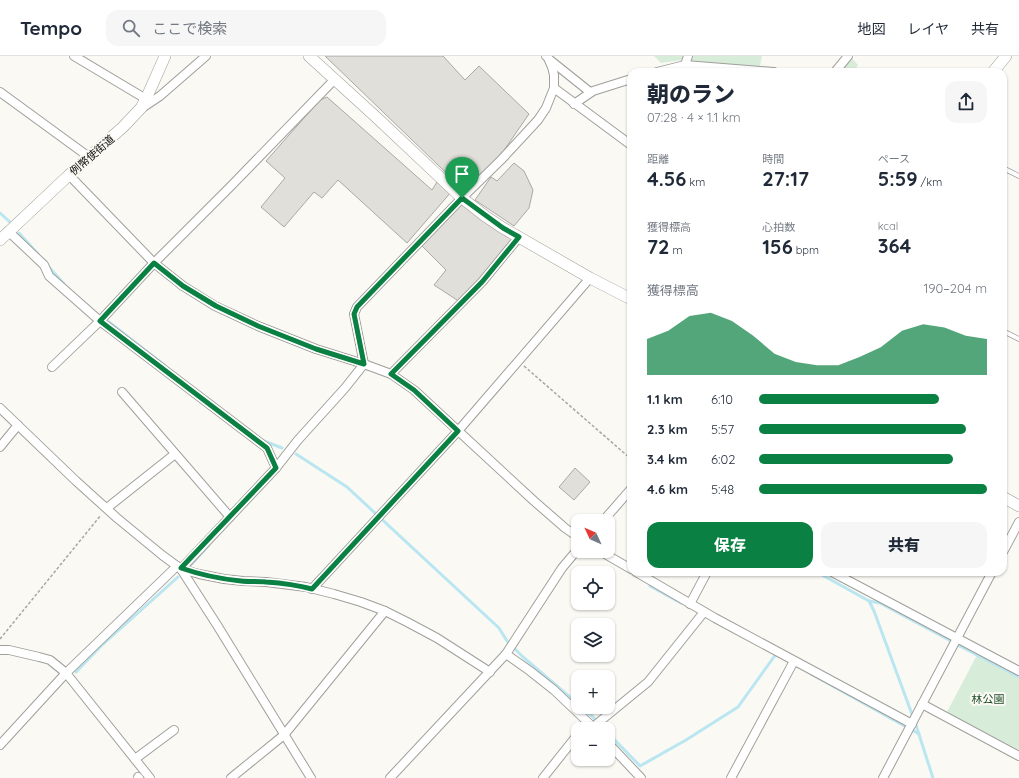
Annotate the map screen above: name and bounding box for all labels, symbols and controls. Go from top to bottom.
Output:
search box [106,10,386,46]
text: Tempo [20,16,82,40]
icon: search [120,17,142,39]
text: ここで検索 [152,19,227,38]
text: 地図 [857,20,885,38]
text: レイヤ [907,20,949,38]
text: 共有 [971,20,999,38]
text: 朝のラン [647,80,735,108]
button: share [945,81,987,123]
text: 07:28 · 4 × 1.1 km [647,109,741,125]
street label: 例幣使街道 [67,132,117,178]
text: 距離 [647,152,669,166]
text: 時間 [762,152,784,166]
text: ペース [878,152,910,166]
pin [445,157,479,198]
icon: arrive [451,163,473,185]
text: 4.56 [647,166,686,191]
text: 27:17 [762,166,809,191]
text: 5:59 [878,166,918,191]
text: km [686,175,705,189]
text: /km [918,175,942,189]
text: kcal [878,219,898,233]
text: 獲得標高 [647,220,691,234]
text: 心拍数 [762,220,795,234]
text: 364 [878,233,911,258]
text: 72 [647,234,669,259]
text: 156 [762,234,793,259]
text: m [669,243,682,257]
text: bpm [793,243,819,257]
text: 190–204 m [923,280,987,296]
text: 獲得標高 [647,282,699,298]
text: 1.1 km [647,391,683,407]
text: 6:10 [711,391,733,407]
text: 2.3 km [647,421,688,437]
text: 5:57 [711,421,734,437]
text: 3.4 km [647,451,688,467]
text: 6:02 [711,451,735,467]
text: 4.6 km [647,481,688,497]
text: 5:48 [711,481,734,497]
north arrow [571,514,615,558]
map controls [571,514,615,766]
button: 保存 [647,522,813,568]
button: 共有 [821,522,987,568]
button: locate [571,566,615,610]
button: layers [571,618,615,662]
button: + [571,670,615,714]
park label: 林公園 [972,692,1005,706]
button: − [571,722,615,766]

